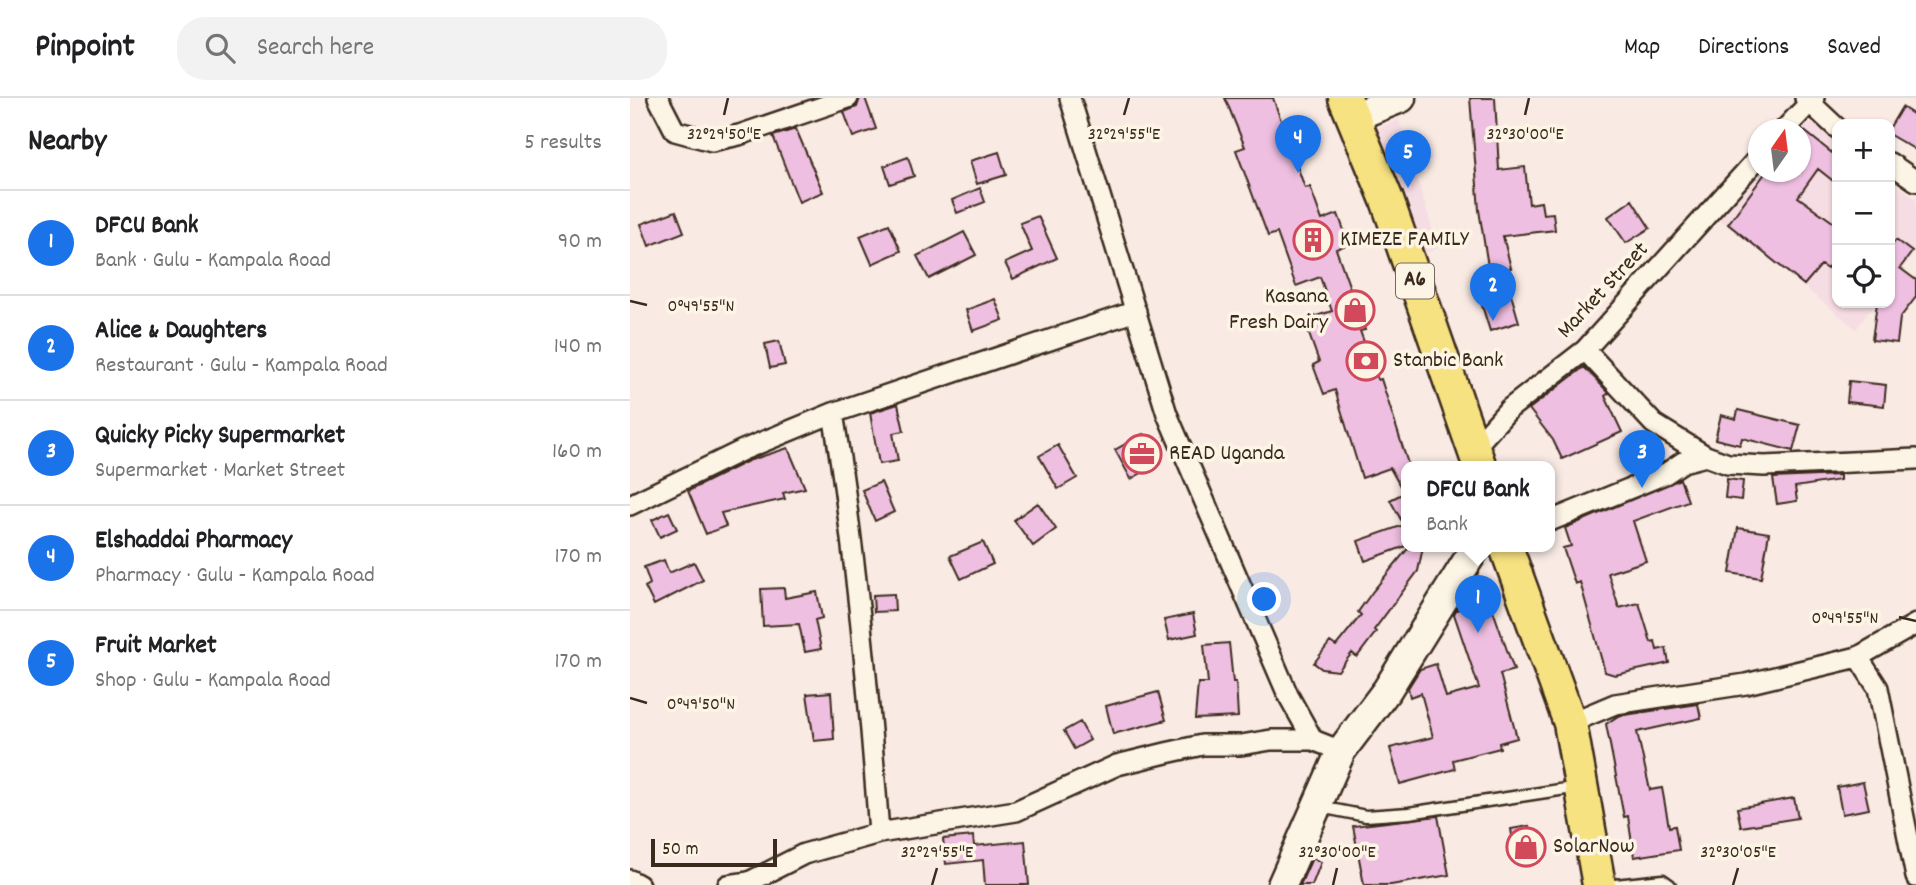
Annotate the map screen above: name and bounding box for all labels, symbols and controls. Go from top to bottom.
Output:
search box [177,17,667,80]
text: Pinpoint [35,25,135,72]
icon: search [201,29,239,67]
text: Search here [257,30,374,67]
text: Map [1624,31,1660,65]
text: Directions [1698,31,1789,65]
text: Saved [1827,31,1881,65]
pin: 4 [1275,115,1321,173]
north arrow [1748,119,1811,182]
map controls [1832,119,1895,308]
button: + [1832,119,1895,182]
text: Nearby [28,122,106,165]
text: 32°29'50"E [687,123,761,148]
text: 32°29'55"E [1088,123,1160,148]
text: 32°30'00"E [1486,123,1564,148]
text: 5 results [524,127,602,160]
pin: 5 [1385,130,1431,188]
button: − [1832,182,1895,245]
text: DFCU Bank [95,208,199,245]
building icon: KIMEZE FAMILY [1292,219,1334,261]
place label: KIMEZE FAMILY [1340,224,1469,257]
text: 1 [48,226,54,259]
text: 90 m [558,226,602,259]
street label: Market Street [1550,235,1658,347]
text: Bank · Gulu - Kampala Road [95,245,331,278]
button: locate [1832,245,1895,308]
pin: 2 [1470,263,1516,321]
road number: A6 [1396,264,1434,298]
place label: Kasana Fresh Dairy [1229,281,1329,340]
shop icon: Kasana Fresh Dairy [1334,289,1376,331]
text: 0°49'55"N [668,295,734,320]
text: Alice & Daughters [95,313,267,350]
text: 2 [46,331,56,364]
text: 140 m [554,331,602,364]
bank icon: Stanbic Bank [1345,340,1387,382]
place label: Stanbic Bank [1393,345,1503,378]
text: Restaurant · Gulu - Kampala Road [95,350,388,383]
text: Quicky Picky Supermarket [95,418,345,455]
pin: 3 [1619,430,1665,488]
office icon: READ Uganda [1121,433,1163,475]
text: 3 [46,436,56,469]
text: 160 m [552,436,602,469]
place label: READ Uganda [1169,438,1286,471]
text: Supermarket · Market Street [95,455,345,488]
popup [1401,461,1555,552]
text: DFCU Bank [1426,472,1530,509]
text: Bank [1426,509,1468,542]
text: Elshaddai Pharmacy [95,523,292,560]
text: 4 [46,541,56,574]
text: 170 m [555,541,602,574]
text: Pharmacy · Gulu - Kampala Road [95,560,375,593]
pin: 1 [1455,575,1501,633]
your location [1247,582,1281,616]
text: 0°49'55"N [1812,607,1878,632]
text: Fruit Market [95,628,217,665]
text: 5 [46,646,56,679]
text: 170 m [555,646,602,679]
text: Shop · Gulu - Kampala Road [95,665,331,698]
text: 0°49'50"N [667,693,735,718]
shop icon: SolarNow [1505,826,1547,868]
place label: SolarNow [1553,831,1635,864]
scale bar [651,836,777,868]
text: 50 m [662,837,699,864]
text: 32°29'55"E [901,841,973,866]
text: 32°30'00"E [1298,841,1376,866]
text: 32°30'05"E [1700,841,1776,866]

